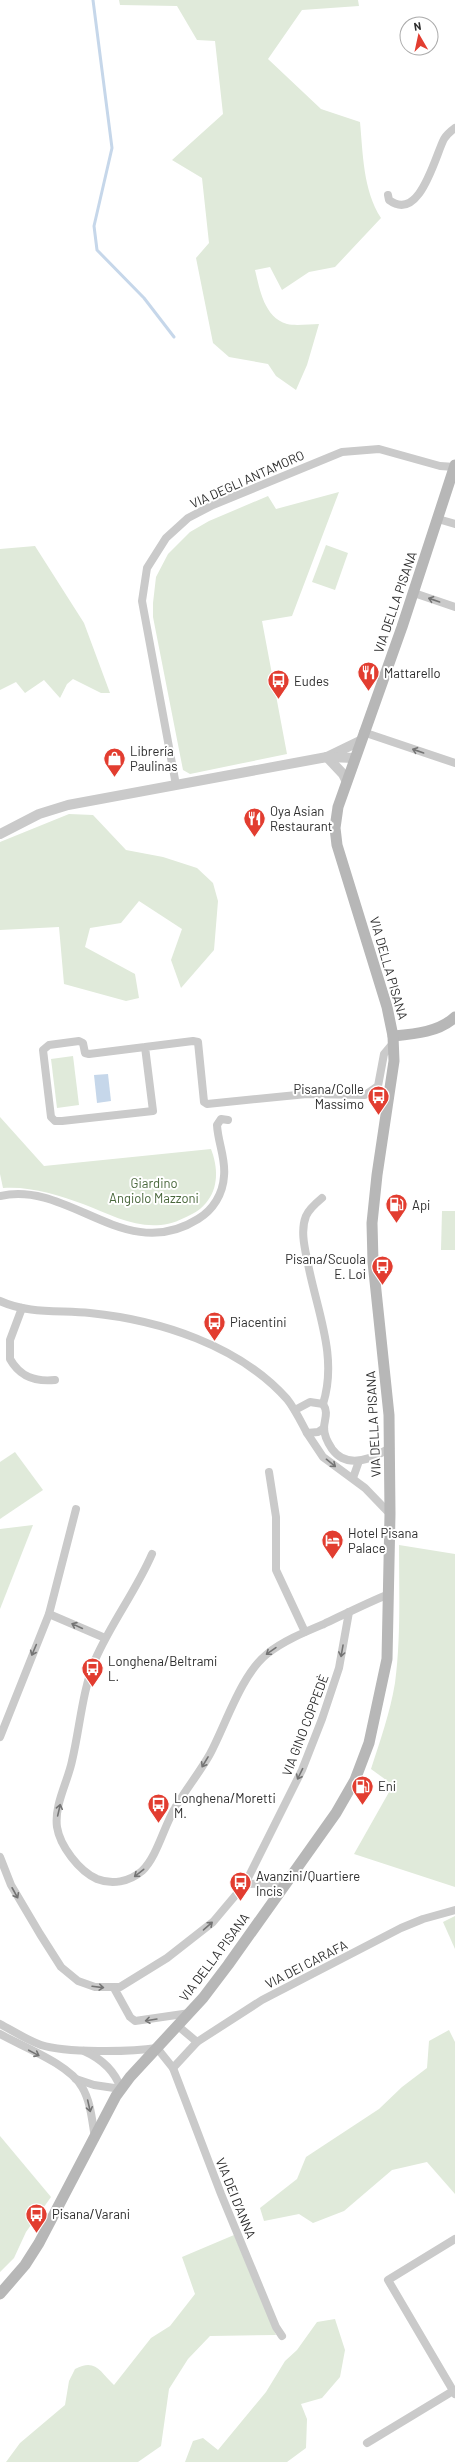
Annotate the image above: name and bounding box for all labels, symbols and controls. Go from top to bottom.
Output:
north arrow [399,16,439,56]
text: N [413,19,422,33]
street label: VIA DEGLI ANTAMORO [187,447,307,511]
street label: VIA DELLA PISANA [370,549,420,655]
one-way arrow [429,595,441,603]
restaurant icon: Mattarello [355,660,381,693]
place label: Mattarello [384,665,441,681]
bus stop icon: Eudes [266,668,292,701]
place label: Eudes [294,673,329,689]
place label: Librería Paulinas [130,743,177,774]
shop icon: Librería Paulinas [102,745,128,778]
one-way arrow [412,747,425,754]
place label: Oya Asian Restaurant [270,803,332,834]
restaurant icon: Oya Asian Restaurant [241,805,267,838]
street label: VIA DELLA PISANA [367,915,411,1021]
place label: Pisana/Colle Massimo [293,1081,364,1112]
bus stop icon: Pisana/Colle Massimo [366,1083,392,1116]
park label: Giardino Angiolo Mazzoni [109,1175,199,1206]
fuel station icon: Api [383,1192,409,1225]
place label: Api [412,1197,430,1213]
place label: Pisana/Scuola E. Loi [285,1251,366,1282]
bus stop icon: Pisana/Scuola E. Loi [369,1253,395,1286]
bus stop icon: Piacentini [201,1309,227,1342]
place label: Piacentini [230,1314,287,1330]
street label: VIA DELLA PISANA [362,1370,384,1478]
one-way arrow [326,1459,337,1468]
place label: Hotel Pisana Palace [348,1525,418,1556]
hotel icon: Hotel Pisana Palace [319,1527,345,1560]
one-way arrow [72,1622,84,1629]
one-way arrow [30,1644,37,1656]
one-way arrow [338,1644,346,1657]
one-way arrow [266,1647,277,1655]
place label: Longhena/Beltrami L. [108,1653,217,1684]
bus stop icon: Longhena/Beltrami L. [80,1655,106,1688]
street label: VIA GINO COPPEDÈ [278,1672,332,1778]
one-way arrow [201,1756,209,1767]
one-way arrow [296,1767,303,1779]
fuel station icon: Eni [350,1773,376,1806]
place label: Eni [378,1778,396,1794]
place label: Longhena/Moretti M. [174,1790,276,1821]
bus stop icon: Longhena/Moretti M. [146,1792,172,1825]
one-way arrow [55,1803,63,1816]
one-way arrow [134,1868,144,1877]
place label: Avanzini/Quartiere Incis [256,1868,360,1899]
bus stop icon: Avanzini/Quartiere Incis [227,1870,253,1903]
one-way arrow [12,1887,20,1899]
street label: VIA DELLA PISANA [176,1910,252,2004]
one-way arrow [203,1922,213,1931]
street label: VIA DEI CARAFA [262,1936,350,1992]
one-way arrow [91,1983,104,1991]
one-way arrow [145,2016,158,2024]
one-way arrow [28,2050,40,2057]
one-way arrow [86,2100,94,2113]
street label: VIA DEI D’ANNA [213,2155,260,2241]
bus stop icon: Pisana/Varani [24,2201,50,2234]
place label: Pisana/Varani [52,2206,130,2222]

